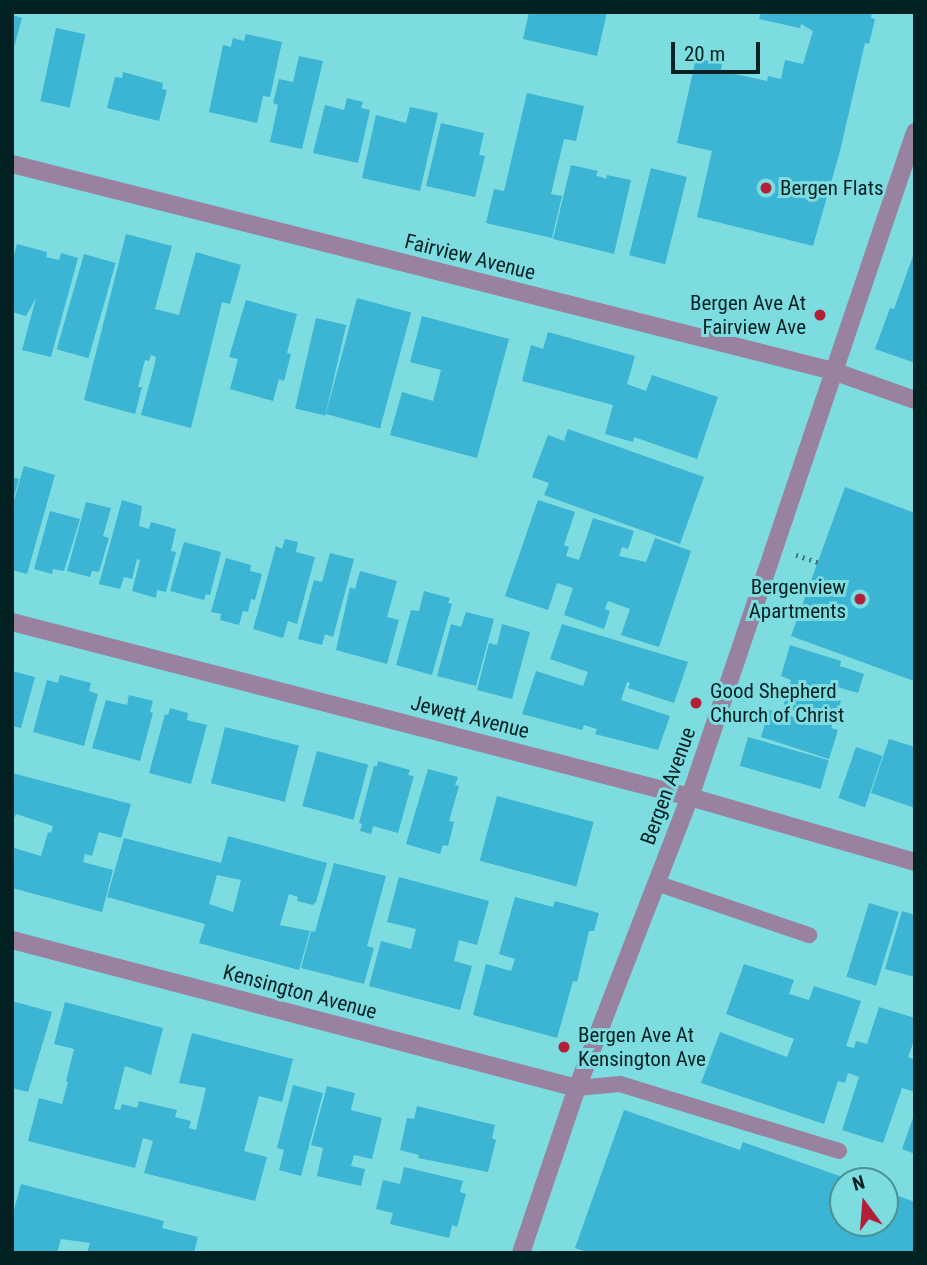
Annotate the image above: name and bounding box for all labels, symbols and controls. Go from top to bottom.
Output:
scale bar [675,28,764,72]
text: 20 m [684,42,725,66]
place label: Bergen Flats [780,175,883,201]
marker: Bergen Flats [758,180,774,196]
street label: Fairview Avenue [402,229,538,285]
place label: Bergen Ave At Fairview Ave [690,290,806,340]
marker: Bergen Ave At Fairview Ave [812,307,828,323]
place label: Bergenview Apartments [749,574,846,624]
marker: Bergenview Apartments [852,591,868,607]
place label: Good Shepherd Church of Christ [710,678,844,728]
street label: Jewett Avenue [408,690,532,744]
marker: Good Shepherd Church of Christ [688,695,704,711]
street label: Bergen Avenue [635,724,701,848]
street label: Kensington Avenue [220,959,380,1025]
place label: Bergen Ave At Kensington Ave [578,1022,706,1072]
marker: Bergen Ave At Kensington Ave [556,1039,572,1055]
north arrow [829,1167,899,1237]
text: N [850,1171,867,1196]

